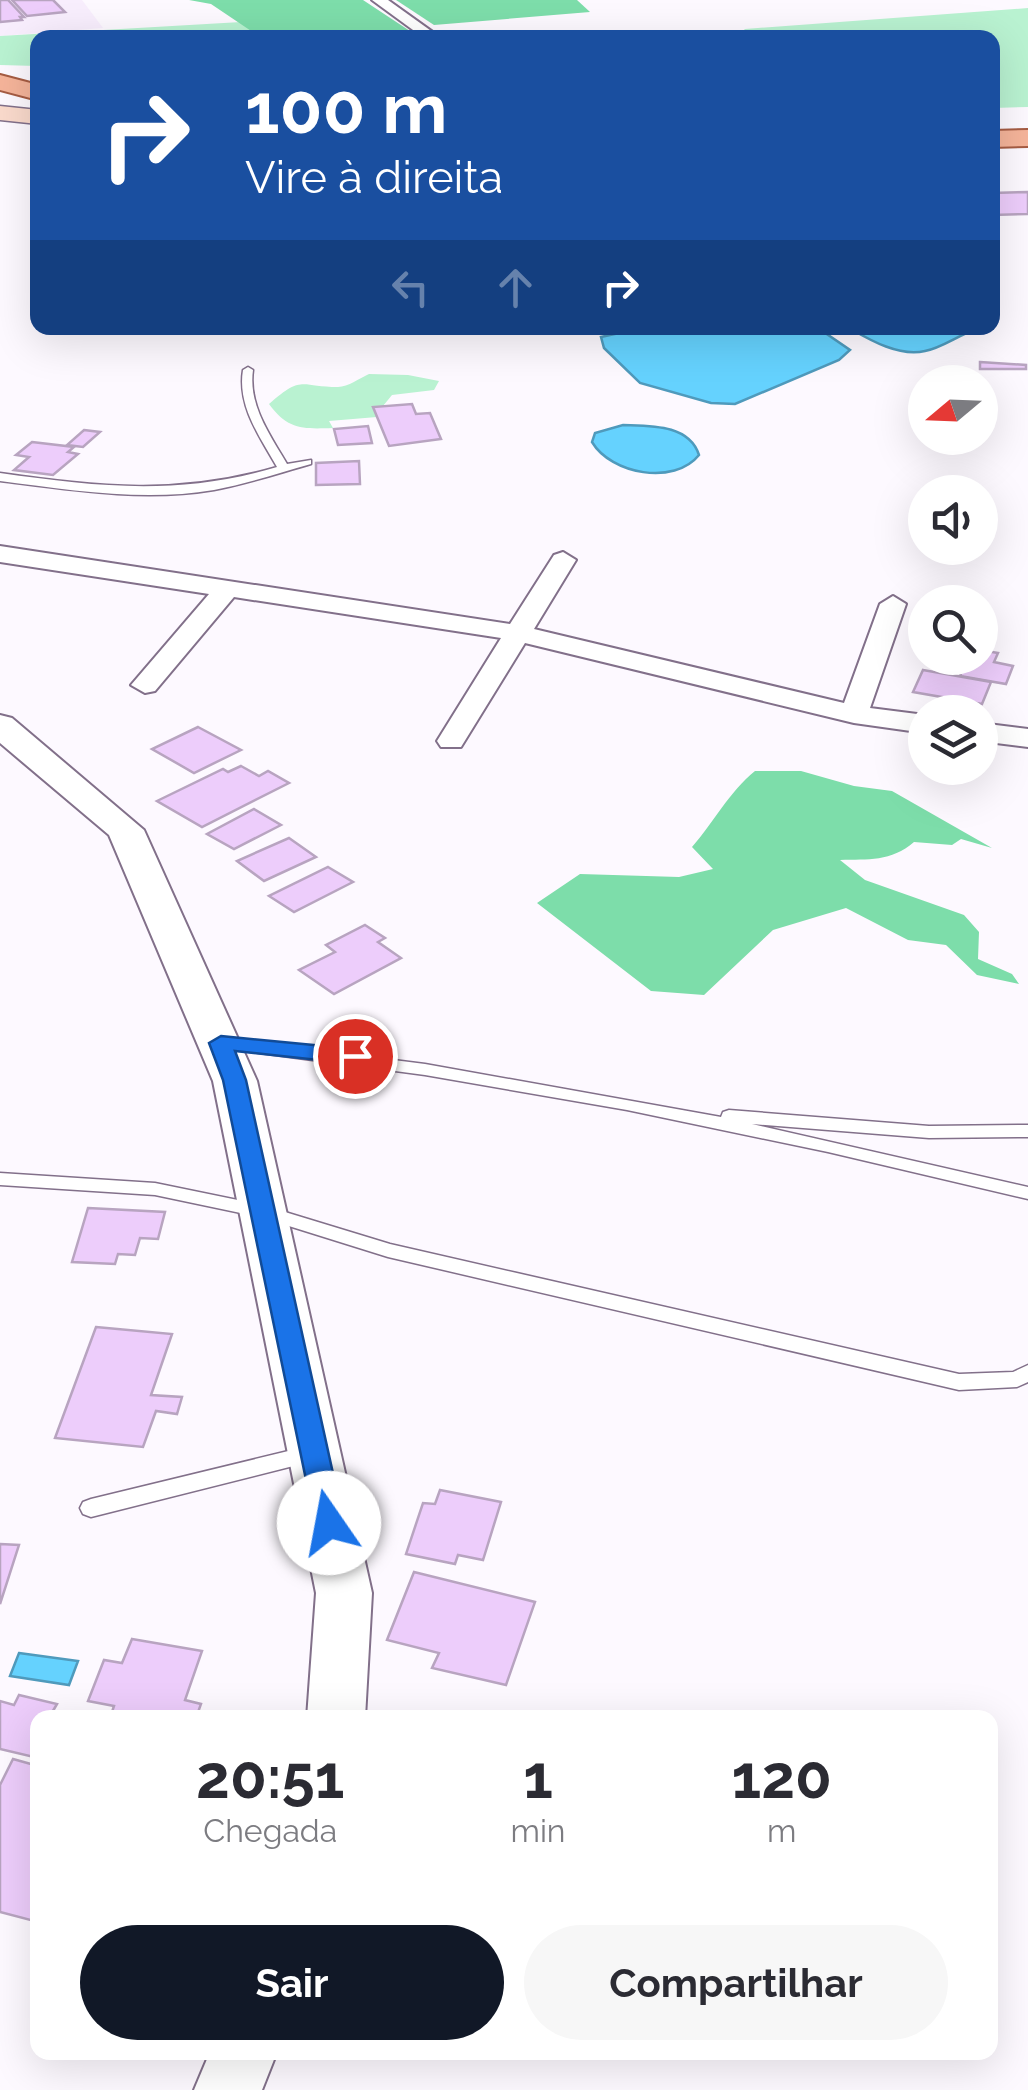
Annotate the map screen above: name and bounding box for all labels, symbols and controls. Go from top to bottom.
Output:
text: 100 m [245,67,448,149]
icon: right [80,70,210,200]
text: Vire à direita [245,151,503,204]
icon: left [383,260,438,315]
icon: ahead [488,260,543,315]
icon: right [593,260,648,315]
north arrow [908,365,998,455]
map controls [908,365,998,785]
button: sound [908,475,998,565]
button: search [908,585,998,675]
button: layers [908,695,998,785]
pin [313,1014,398,1099]
icon: arrive [328,1029,383,1084]
position arrow [277,1471,381,1575]
text: 20:51 [196,1742,344,1812]
text: 1 [523,1742,553,1812]
text: 120 [732,1742,832,1812]
text: Chegada [203,1812,337,1849]
text: min [510,1812,566,1849]
text: m [767,1812,796,1849]
button: Sair [80,1925,504,2040]
button: Compartilhar [524,1925,948,2040]

